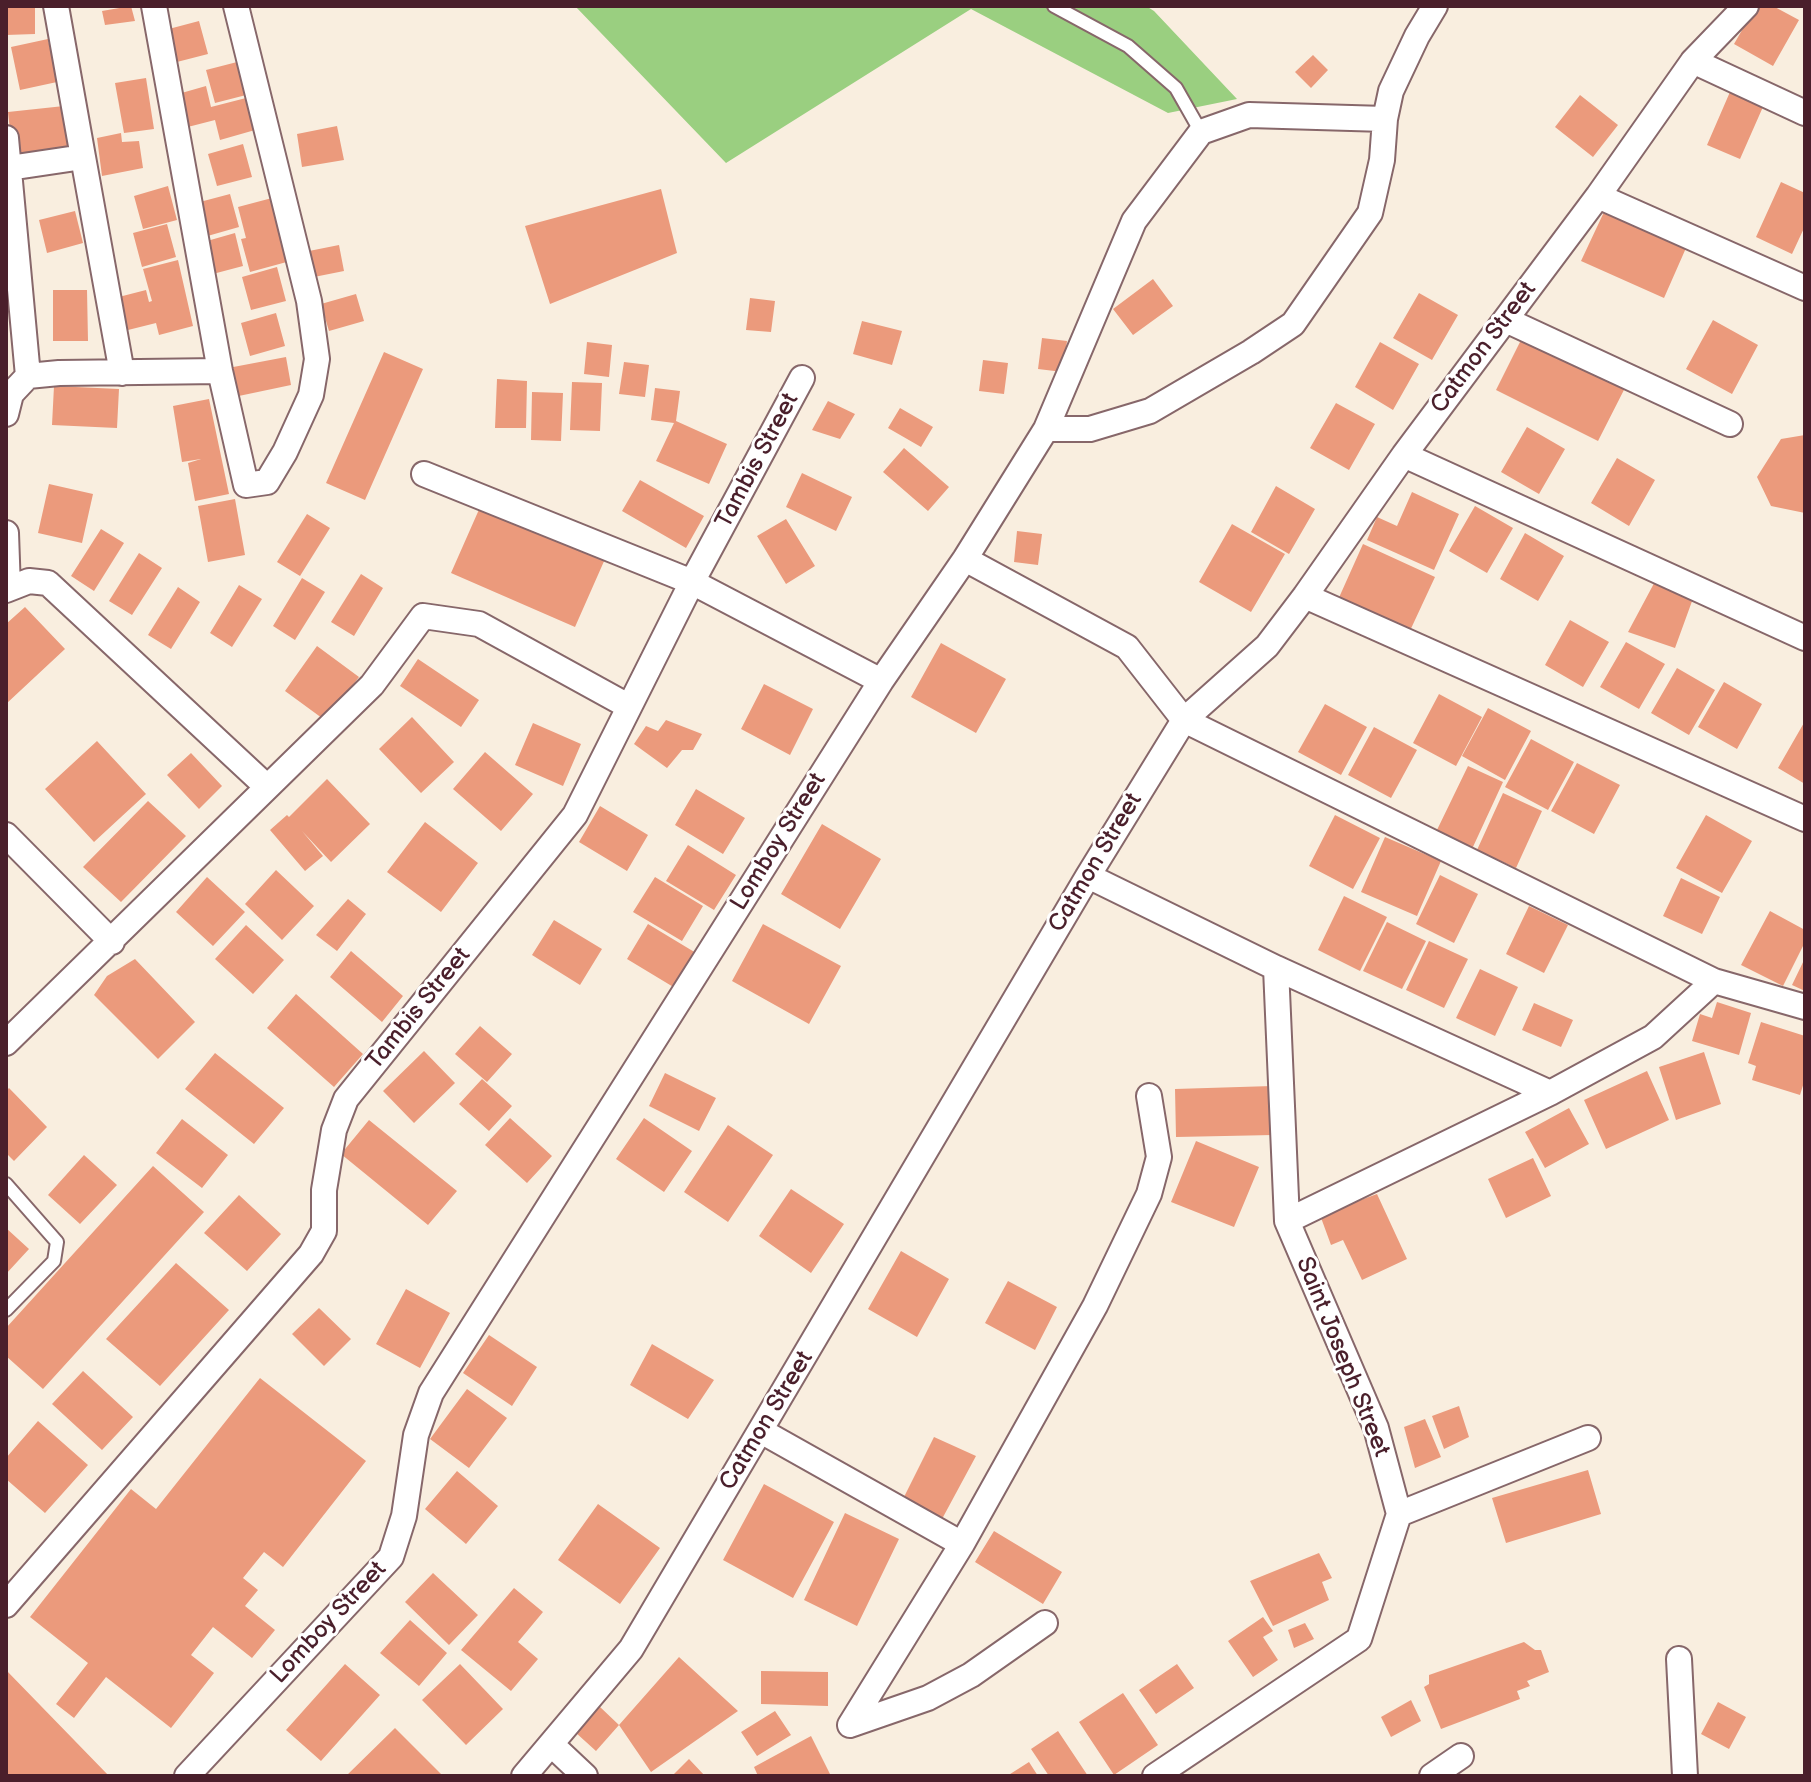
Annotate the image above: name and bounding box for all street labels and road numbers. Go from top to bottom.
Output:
street label: Catmon Street [1425,276,1543,420]
street label: Tambis Street [710,388,806,534]
street label: Lomboy Street [725,768,833,916]
street label: Catmon Street [1043,788,1149,938]
street label: Tambis Street [361,942,477,1076]
street label: Saint Joseph Street [1289,1253,1395,1461]
street label: Catmon Street [714,1346,820,1496]
street label: Lomboy Street [265,1556,393,1690]

